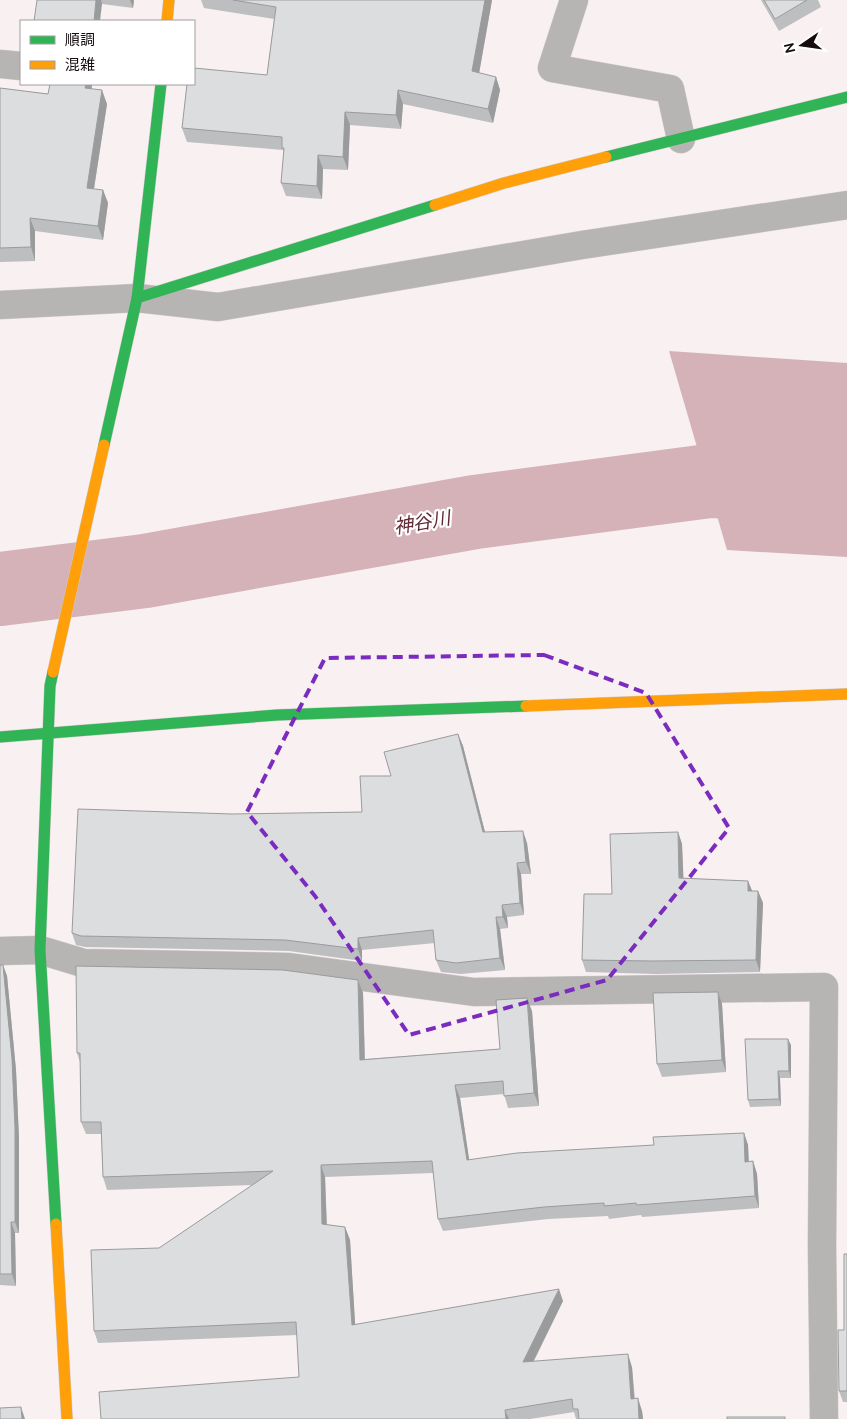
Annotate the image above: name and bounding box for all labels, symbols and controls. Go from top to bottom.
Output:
legend [20,20,195,85]
north arrow [777,20,827,70]
text: 順調 [65,31,95,48]
text: N [780,41,798,55]
text: 混雑 [65,56,95,73]
water label: 神谷川 [392,506,454,538]

